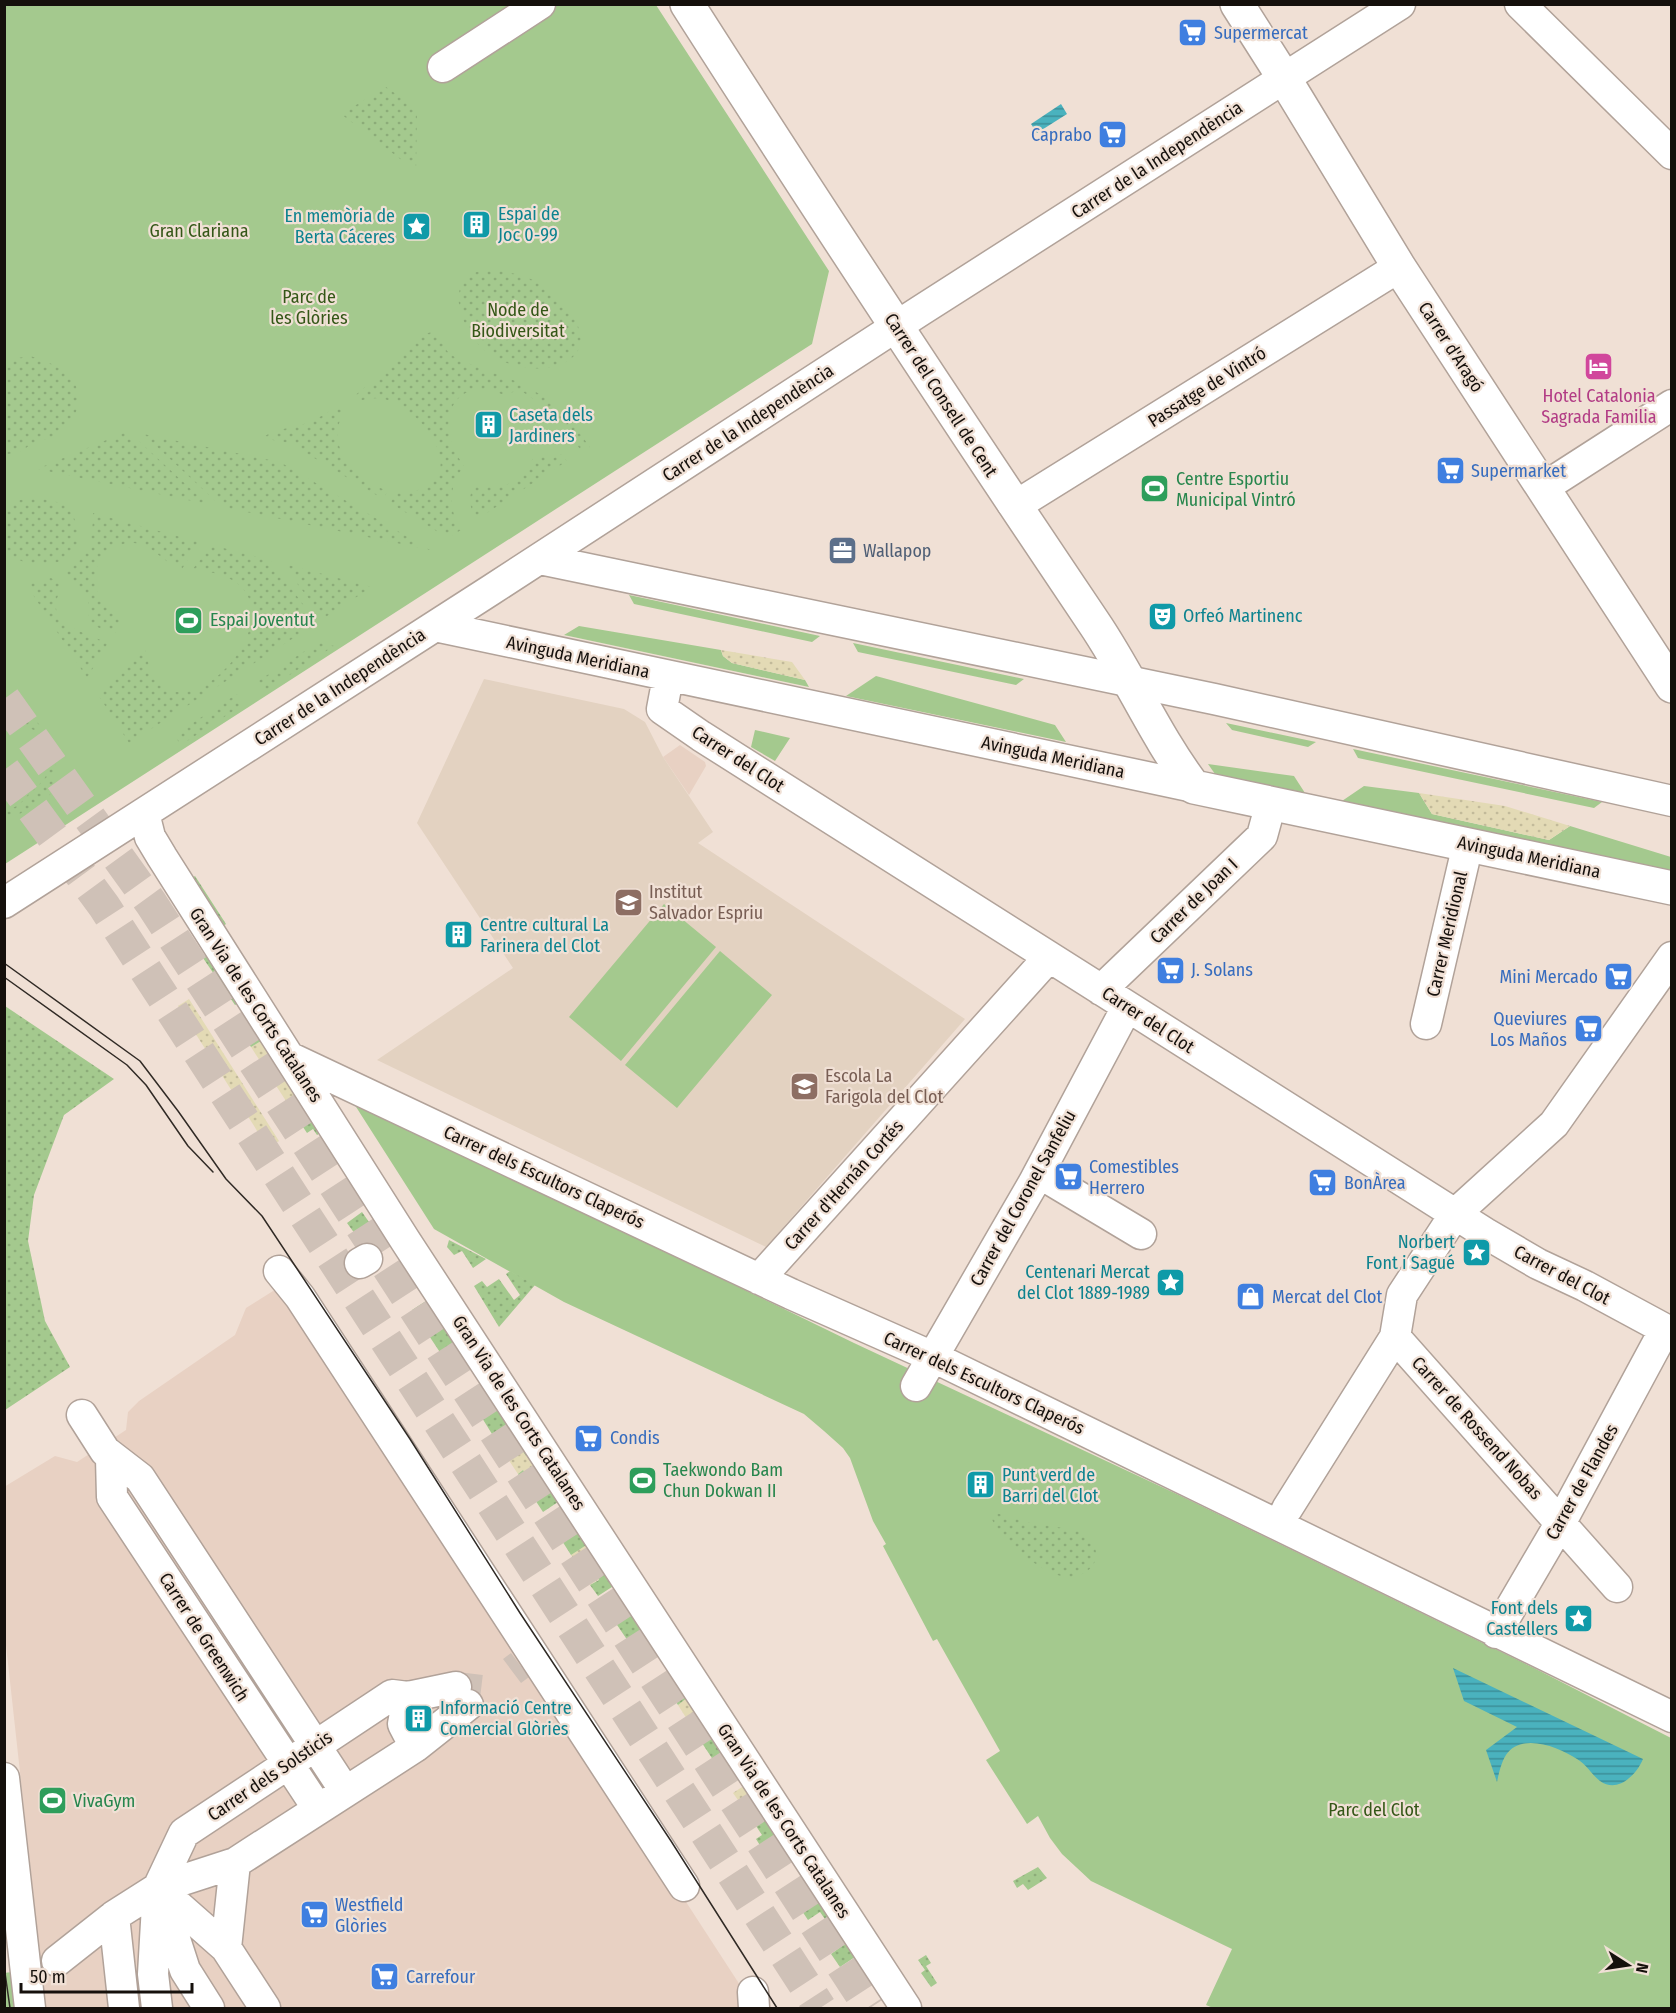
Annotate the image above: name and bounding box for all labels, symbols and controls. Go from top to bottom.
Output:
supermarket icon: Supermercat [1177,17,1209,49]
place label: Supermercat [1214,22,1308,44]
street label: Carrer de la Independència [1067,96,1247,224]
supermarket icon: Caprabo [1097,119,1129,151]
place label: Caprabo [1031,124,1092,146]
place label: Espai de Joc 0-99 [498,203,560,246]
place label: En memòria de Berta Cáceres [285,205,395,248]
building icon: Espai de Joc 0-99 [461,208,493,240]
place icon: En memòria de Berta Cáceres [400,210,432,242]
park label: Gran Clariana [150,220,249,242]
park label: Parc de les Glòries [270,286,348,329]
street label: Carrer d'Aragó [1414,298,1488,396]
park label: Node de Biodiversitat [471,299,565,342]
street label: Carrer del Consell de Cent [880,309,1002,481]
street label: Passatge de Vintró [1144,342,1270,432]
hotel icon: Hotel Catalonia Sagrada Familia [1583,351,1615,383]
street label: Carrer de la Independència [658,359,838,487]
place label: Hotel Catalonia Sagrada Familia [1541,385,1657,428]
place label: Caseta dels Jardiners [509,404,593,447]
building icon: Caseta dels Jardiners [472,409,504,441]
supermarket icon: Supermarket [1434,455,1466,487]
place label: Supermarket [1471,460,1566,482]
place label: Centre Esportiu Municipal Vintró [1176,468,1296,511]
sports icon: Centre Esportiu Municipal Vintró [1139,473,1171,505]
office icon: Wallapop [826,535,858,567]
place label: Wallapop [863,540,931,562]
theatre icon: Orfeó Martinenc [1146,600,1178,632]
sports icon: Espai Joventut [173,604,205,636]
place label: Orfeó Martinenc [1183,605,1303,627]
place label: Espai Joventut [210,609,315,631]
street label: Carrer de la Independència [250,623,430,751]
street label: Avinguda Meridiana [504,631,652,683]
street label: Carrer del Clot [688,721,788,797]
street label: Avinguda Meridiana [979,731,1127,783]
street label: Avinguda Meridiana [1455,831,1603,883]
street label: Carrer de Joan I [1146,854,1242,948]
street label: Carrer Meridional [1422,869,1472,999]
place label: Institut Salvador Espriu [649,881,763,924]
school or university icon: Institut Salvador Espriu [612,886,644,918]
street label: Gran Via de les Corts Catalanes [185,904,327,1107]
place label: Centre cultural La Farinera del Clot [480,914,609,957]
building icon: Centre cultural La Farinera del Clot [443,919,475,951]
supermarket icon: J. Solans [1154,954,1186,986]
place label: J. Solans [1191,959,1253,981]
supermarket icon: Mini Mercado [1603,961,1635,993]
place label: Mini Mercado [1499,966,1598,988]
street label: Carrer del Clot [1098,982,1198,1058]
place label: Queviures Los Maños [1490,1008,1567,1051]
supermarket icon: Queviures Los Maños [1572,1013,1604,1045]
place label: Escola La Farigola del Clot [825,1065,943,1108]
school or university icon: Escola La Farigola del Clot [788,1070,820,1102]
street label: Carrer del Coronel Sanfeliu [965,1106,1081,1290]
street label: Carrer d'Hernán Cortés [780,1115,908,1255]
street label: Carrer dels Escultors Claperós [440,1121,648,1233]
place label: Comestibles Herrero [1089,1156,1179,1199]
supermarket icon: Comestibles Herrero [1052,1161,1084,1193]
supermarket icon: BonÀrea [1307,1167,1339,1199]
place label: BonÀrea [1344,1171,1406,1194]
place label: Norbert Font i Sagué [1366,1231,1455,1274]
place icon: Norbert Font i Sagué [1460,1236,1492,1268]
street label: Carrer del Clot [1510,1240,1614,1310]
place label: Centenari Mercat del Clot 1889-1989 [1017,1261,1150,1304]
place icon: Centenari Mercat del Clot 1889-1989 [1155,1266,1187,1298]
shop icon: Mercat del Clot [1235,1281,1267,1313]
place label: Mercat del Clot [1272,1286,1383,1308]
street label: Gran Via de les Corts Catalanes [448,1312,590,1515]
street label: Carrer dels Escultors Claperós [880,1327,1088,1439]
street label: Carrer de Rossend Nobas [1407,1352,1547,1504]
street label: Carrer de Flandes [1541,1420,1623,1544]
supermarket icon: Condis [573,1422,605,1454]
place label: Condis [610,1427,660,1449]
place label: Taekwondo Bam Chun Dokwan II [663,1459,783,1502]
sports icon: Taekwondo Bam Chun Dokwan II [626,1464,658,1496]
place label: Punt verd de Barri del Clot [1002,1464,1099,1507]
building icon: Punt verd de Barri del Clot [965,1469,997,1501]
street label: Carrer de Greenwich [154,1569,254,1705]
place label: Font dels Castellers [1486,1597,1558,1640]
place icon: Font dels Castellers [1563,1602,1595,1634]
place label: Informació Centre Comercial Glòries [440,1697,572,1740]
building icon: Informació Centre Comercial Glòries [403,1702,435,1734]
street label: Gran Via de les Corts Catalanes [713,1720,855,1923]
street label: Carrer dels Solsticis [203,1726,337,1826]
sports icon: VivaGym [36,1785,68,1817]
place label: VivaGym [73,1790,135,1812]
park label: Parc del Clot [1328,1799,1420,1821]
place label: Westfield Glòries [335,1894,403,1937]
supermarket icon: Westfield Glòries [298,1899,330,1931]
north arrow [1598,1935,1658,1995]
scale bar [21,1956,192,1994]
supermarket icon: Carrefour [369,1961,401,1993]
text: N [1632,1961,1652,1975]
text: 50 m [30,1966,66,1988]
place label: Carrefour [406,1966,476,1988]

